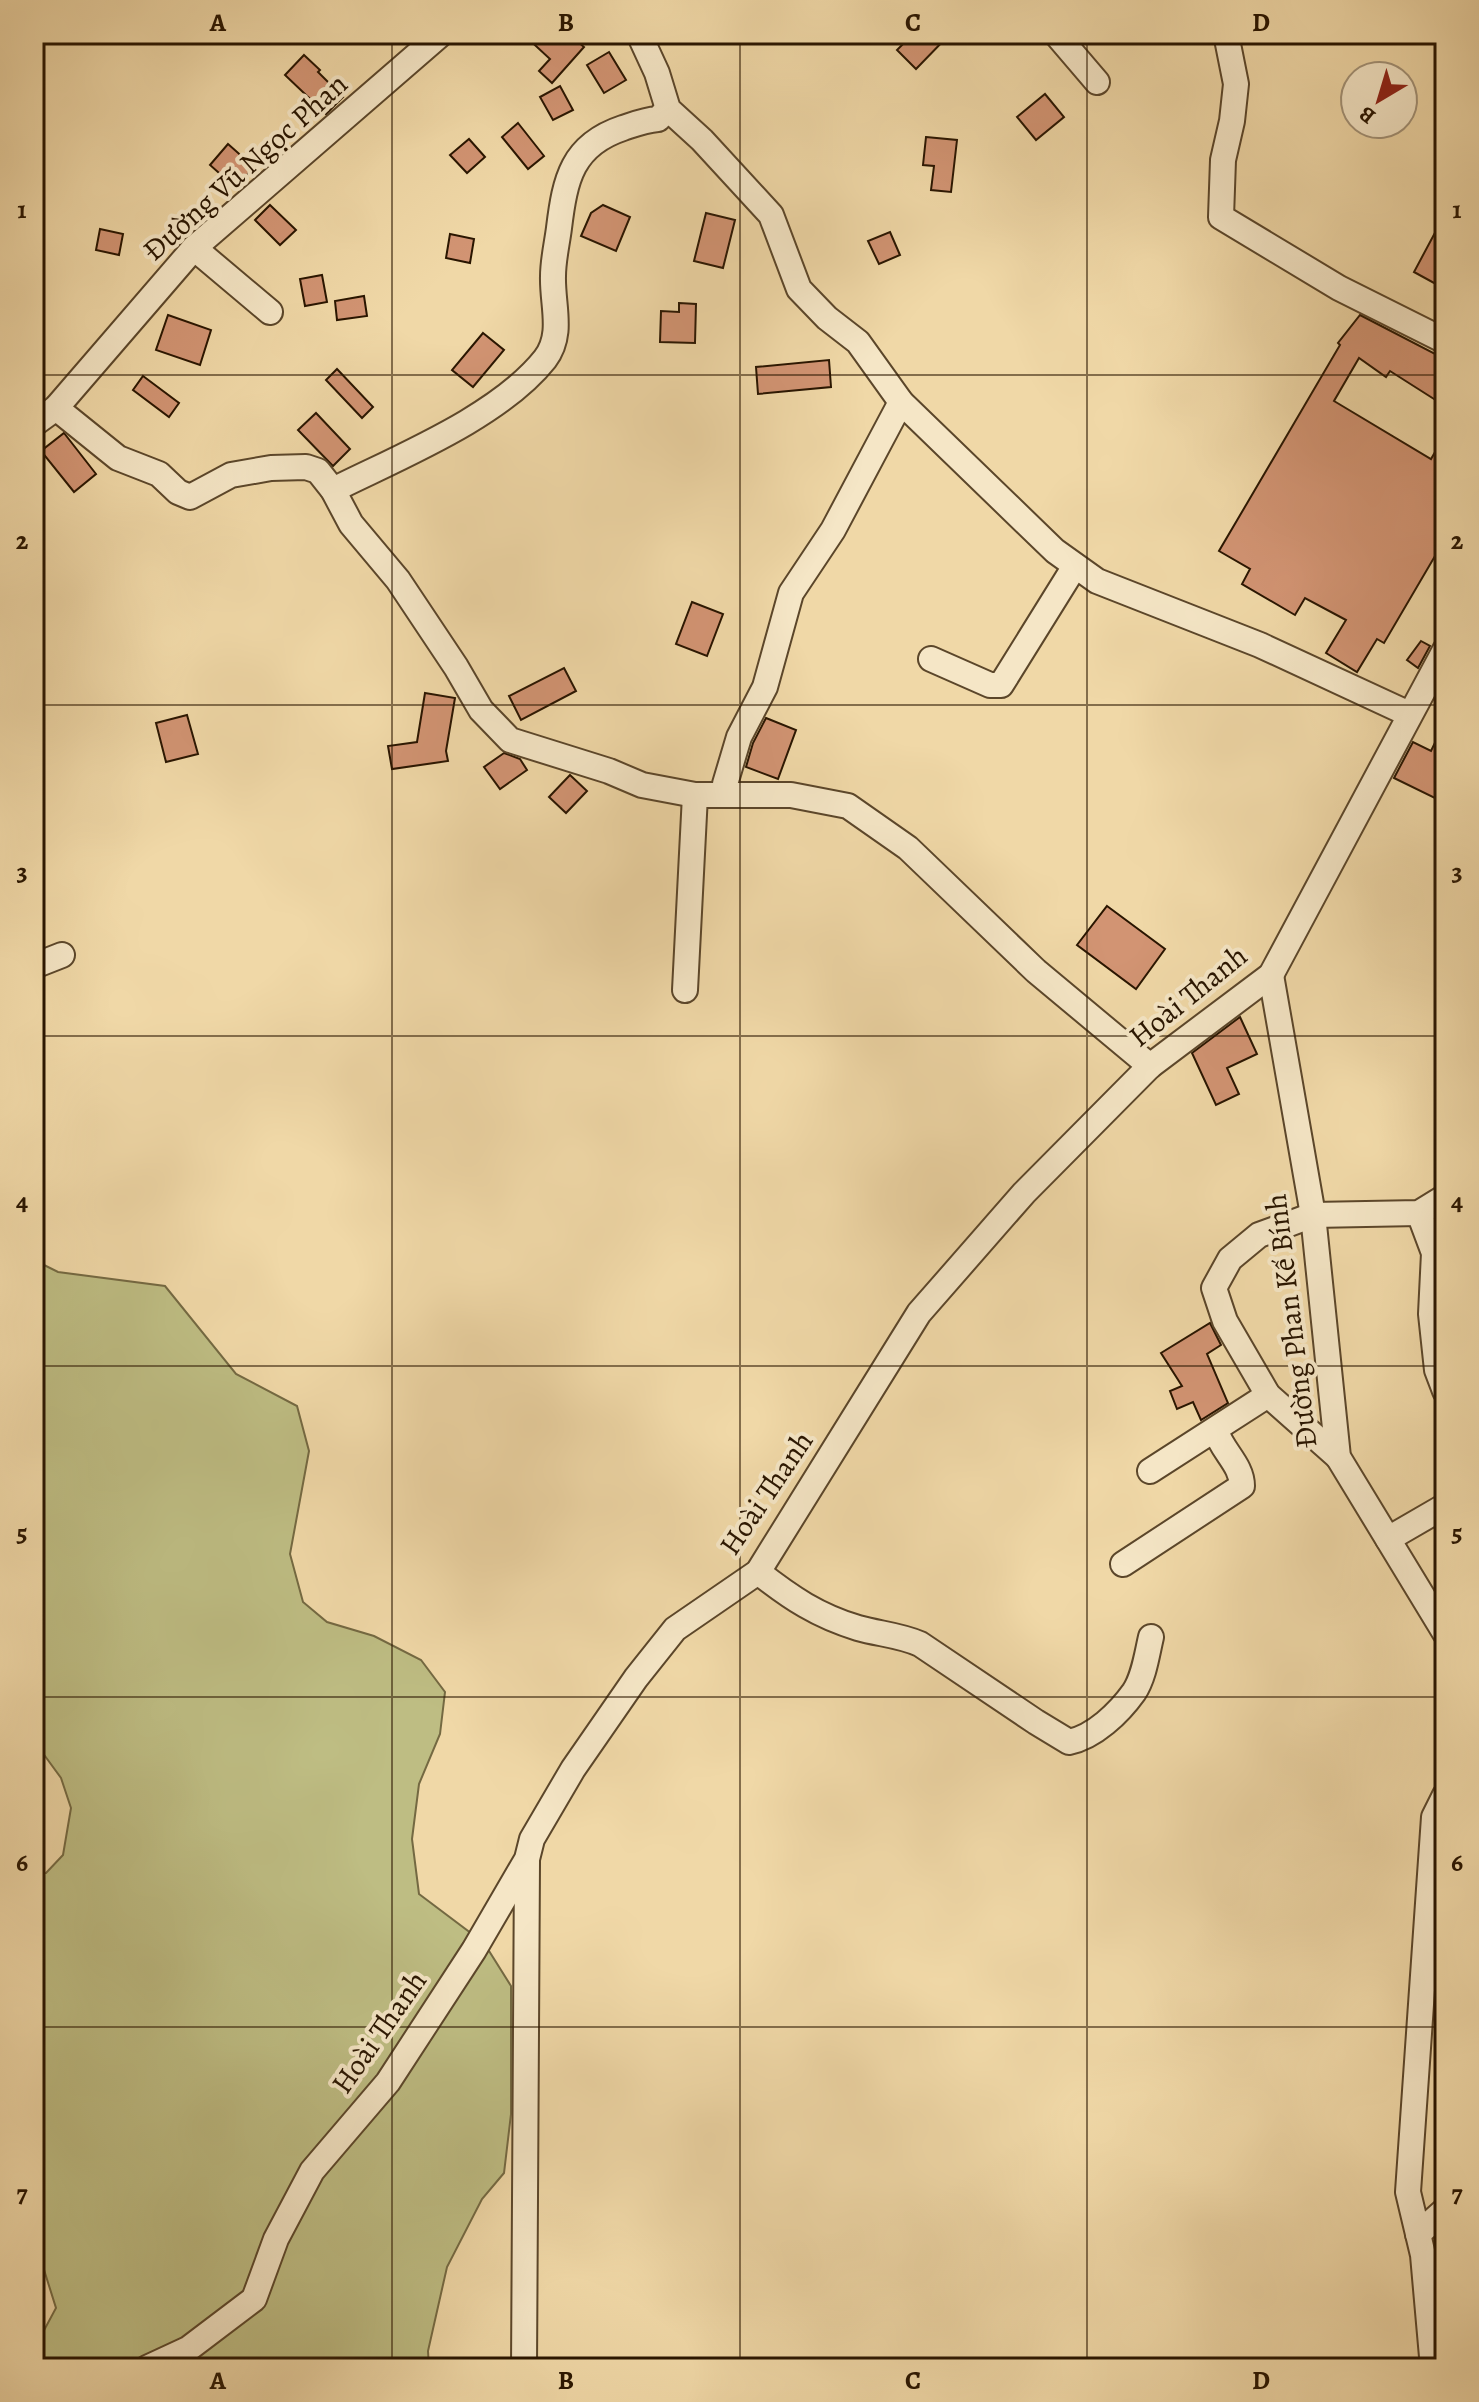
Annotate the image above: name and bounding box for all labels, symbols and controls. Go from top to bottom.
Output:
text: A [209,5,227,40]
text: B [558,5,574,40]
text: C [905,5,921,40]
text: D [1252,5,1270,40]
north arrow [1339,60,1419,140]
street label: Đường Vũ Ngọc Phan [134,64,356,270]
text: B [1353,99,1382,131]
text: 1 [17,192,27,227]
text: 1 [1452,192,1462,227]
text: 2 [16,523,29,558]
text: 2 [1451,523,1464,558]
text: 3 [16,854,28,889]
text: 3 [1451,854,1463,889]
street label: Hoài Thanh [1120,936,1256,1056]
text: 4 [16,1184,28,1219]
text: 4 [1451,1184,1463,1219]
street label: Đường Phan Kế Bính [1256,1192,1326,1450]
street label: Hoài Thanh [710,1423,822,1563]
text: 5 [16,1515,28,1550]
text: 5 [1451,1515,1463,1550]
text: 6 [16,1845,28,1880]
text: 6 [1451,1845,1463,1880]
street label: Hoài Thanh [322,1963,436,2101]
text: 7 [16,2176,28,2211]
text: 7 [1451,2176,1463,2211]
text: A [209,2363,227,2398]
text: B [558,2363,574,2398]
text: C [905,2363,921,2398]
text: D [1252,2363,1270,2398]

